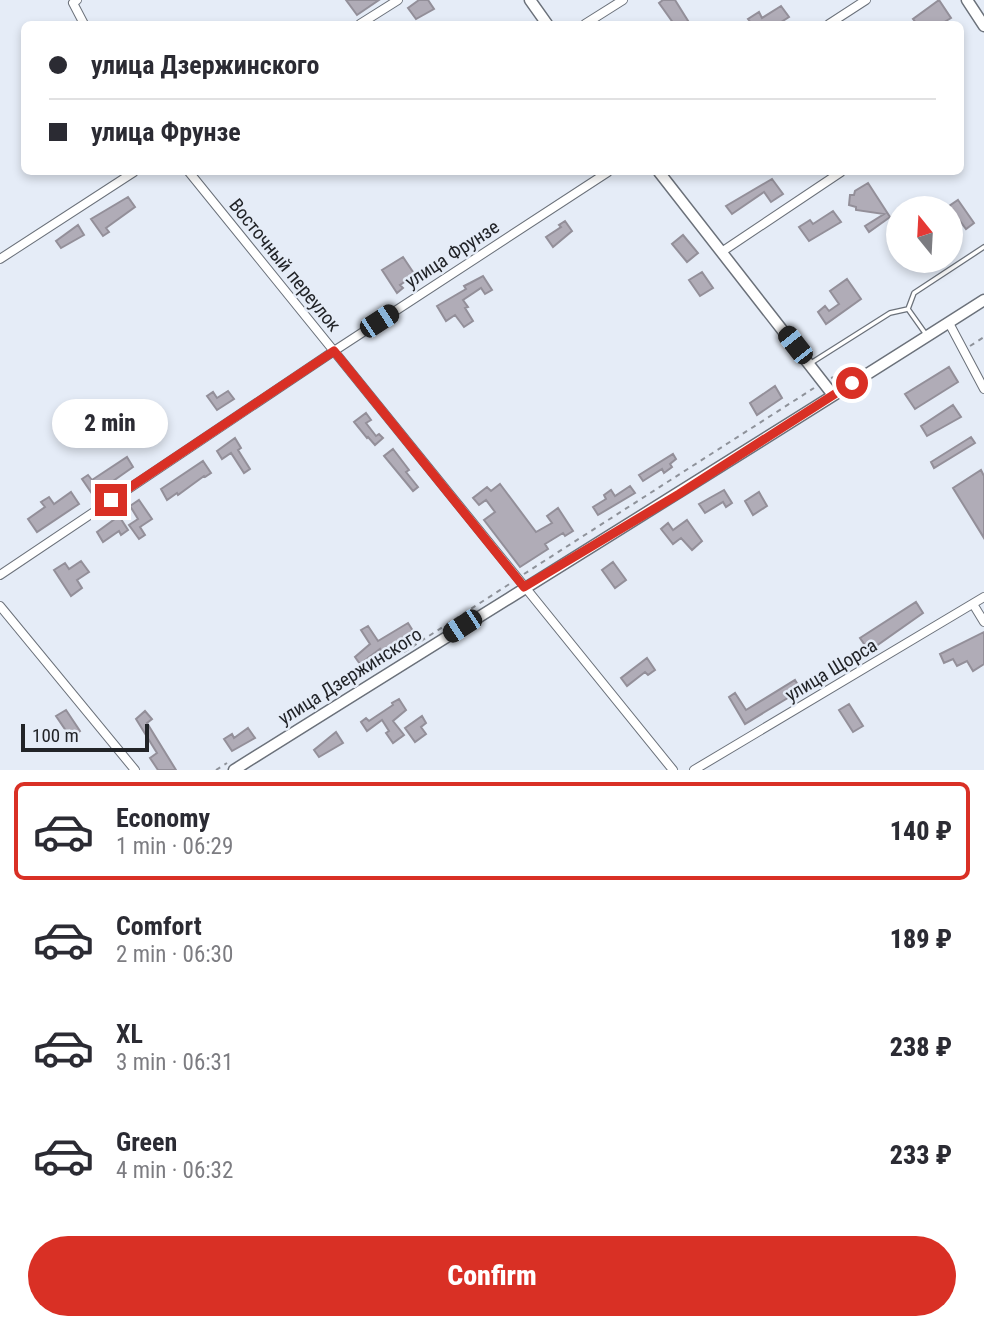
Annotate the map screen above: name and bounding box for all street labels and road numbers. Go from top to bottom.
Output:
street label: Восточный переулок [224,194,346,336]
street label: улица Фрунзе [401,215,503,293]
street label: улица Дзержинского [274,623,426,729]
street label: улица Щорса [781,634,881,706]

